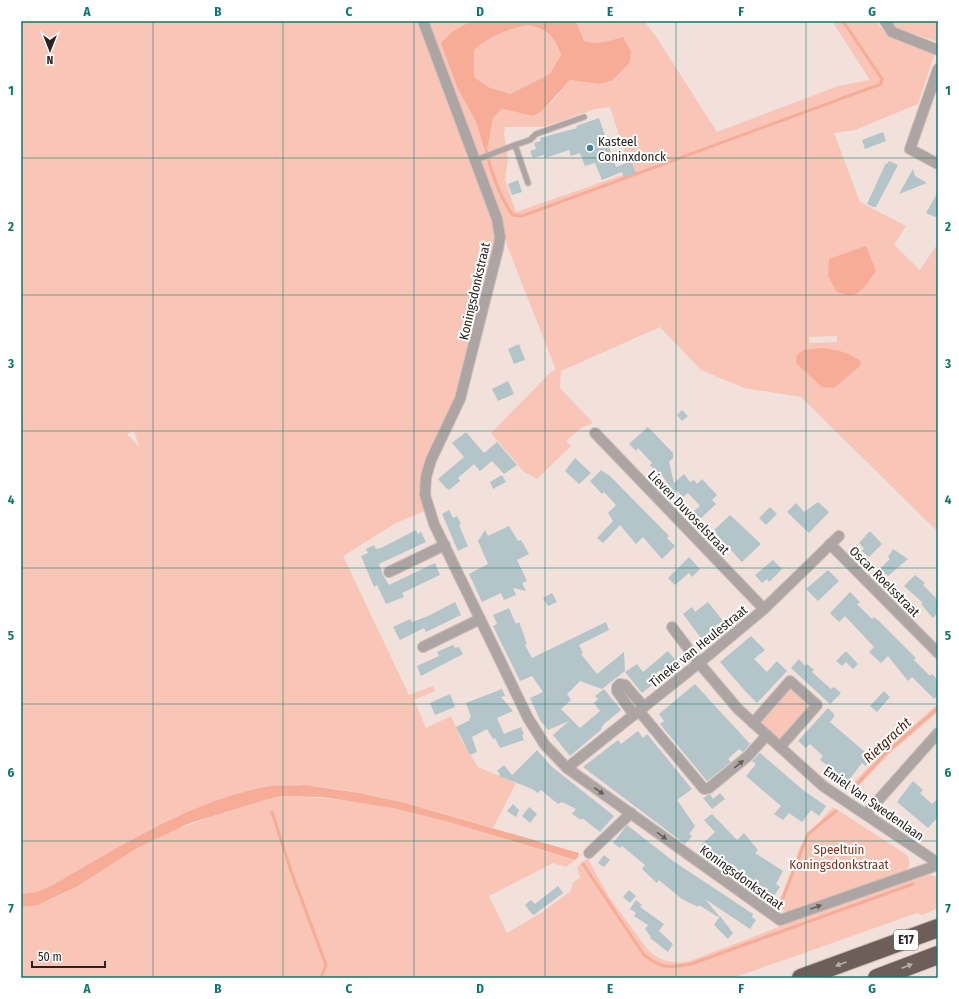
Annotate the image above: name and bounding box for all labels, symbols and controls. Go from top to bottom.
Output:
text: A [82,4,91,19]
text: B [214,4,222,19]
text: C [346,4,353,19]
text: D [476,4,484,19]
text: E [607,4,613,19]
text: F [738,4,744,19]
text: G [868,4,876,19]
north arrow [30,30,70,70]
text: N [47,53,53,66]
text: 1 [8,83,14,98]
text: 1 [945,83,951,98]
place label: Kasteel Coninxdonck [598,134,667,164]
marker: Kasteel Coninxdonck [585,143,595,153]
text: 2 [7,219,14,234]
text: 2 [944,219,951,234]
street label: Koningsdonkstraat [456,240,493,341]
text: 3 [7,356,14,371]
text: 3 [944,356,951,371]
street label: Lieven Duvoselstraat [645,467,733,558]
text: 4 [8,492,15,507]
text: 4 [945,492,952,507]
street label: Oscar Roelsstraat [846,543,923,620]
street label: Tineke van Heulestraat [646,602,751,690]
text: 5 [8,628,14,643]
text: 5 [945,628,951,643]
water label: Rietgracht [860,714,915,767]
one-way arrow [733,759,744,768]
street label: Emiel Van Swedenlaan [821,763,927,844]
text: 6 [8,765,15,780]
text: 6 [945,765,952,780]
one-way arrow [594,786,604,794]
one-way arrow [657,832,668,840]
street label: Koningsdonkstraat [697,842,787,913]
park label: Speeltuin Koningsdonkstraat [789,842,890,872]
text: 7 [8,901,14,916]
text: 7 [945,901,951,916]
one-way arrow [811,904,823,910]
road number: E17 [894,930,918,950]
scale bar [32,943,105,969]
text: 50 m [38,950,62,964]
one-way arrow [835,961,847,967]
one-way arrow [902,963,914,969]
text: A [82,981,91,996]
text: B [214,981,222,996]
text: C [346,981,353,996]
text: D [476,981,484,996]
text: E [607,981,613,996]
text: F [738,981,744,996]
text: G [868,981,876,996]

